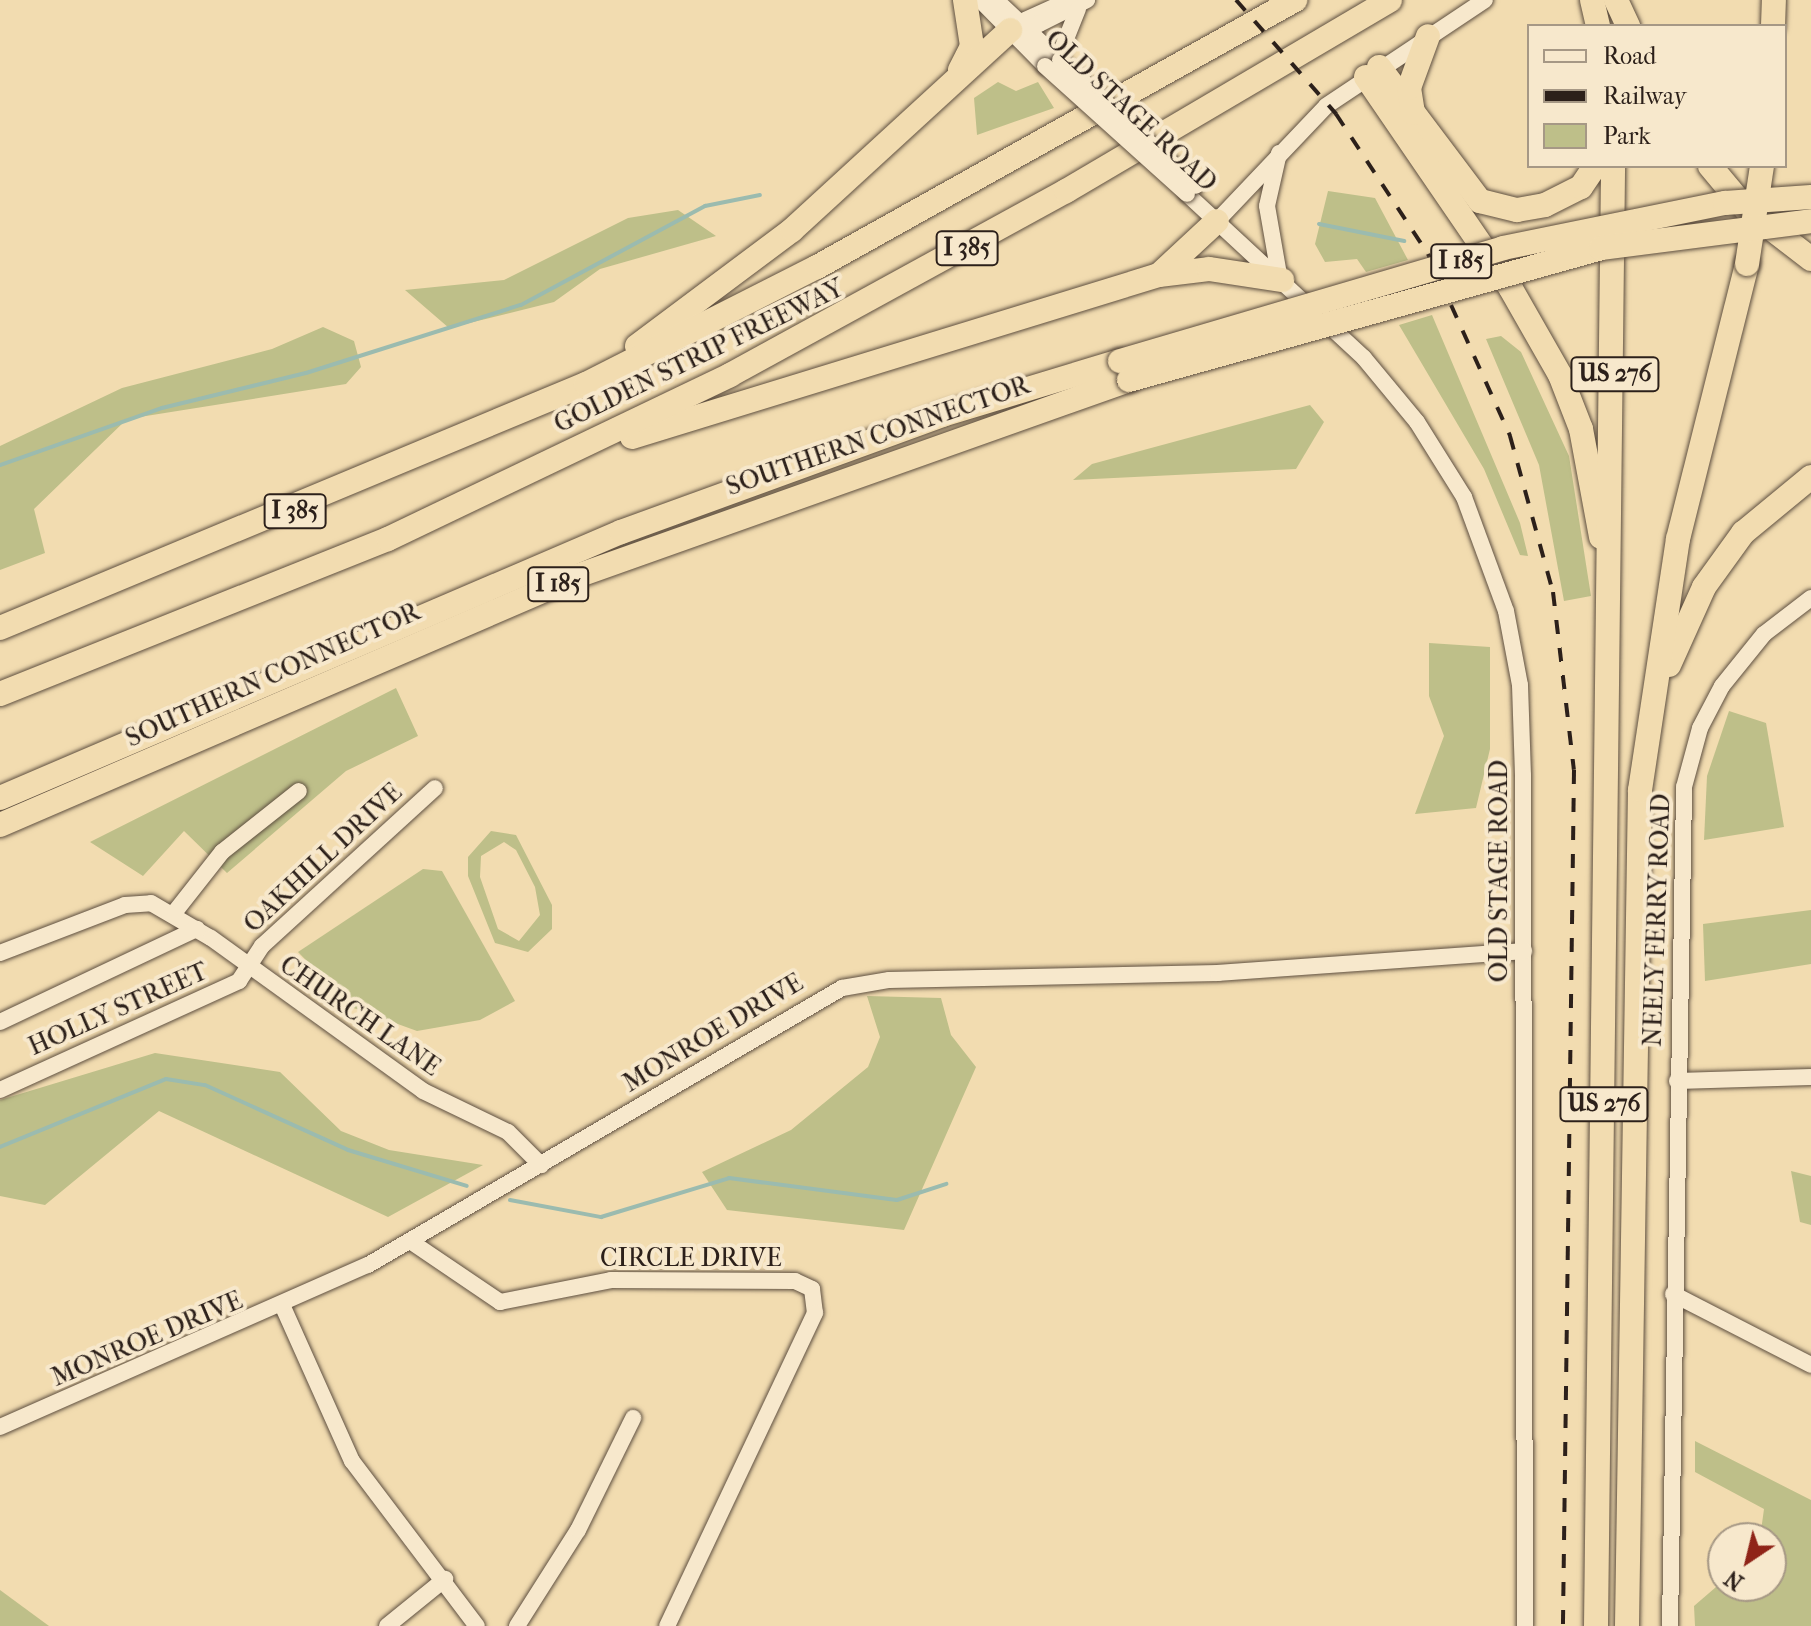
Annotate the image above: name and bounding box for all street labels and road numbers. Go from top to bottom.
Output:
street label: OLD STAGE ROAD [1039,24,1223,198]
road number: I 385 [935,228,999,268]
road number: I 185 [1429,241,1493,281]
street label: GOLDEN STRIP FREEWAY [549,272,849,440]
road number: US 276 [1569,354,1661,394]
street label: SOUTHERN CONNECTOR [722,369,1034,503]
road number: I 385 [263,491,327,531]
road number: I 185 [526,564,590,604]
street label: SOUTHERN CONNECTOR [121,596,425,754]
street label: OLD STAGE ROAD [1483,760,1515,982]
street label: OAKHILL DRIVE [237,777,409,939]
street label: NEELY FERRY ROAD [1637,793,1677,1047]
street label: CHURCH LANE [274,949,446,1083]
street label: HOLLY STREET [24,956,212,1062]
street label: MONROE DRIVE [617,967,809,1099]
road number: US 276 [1558,1084,1650,1124]
street label: CIRCLE DRIVE [600,1242,782,1274]
street label: MONROE DRIVE [47,1285,247,1393]

